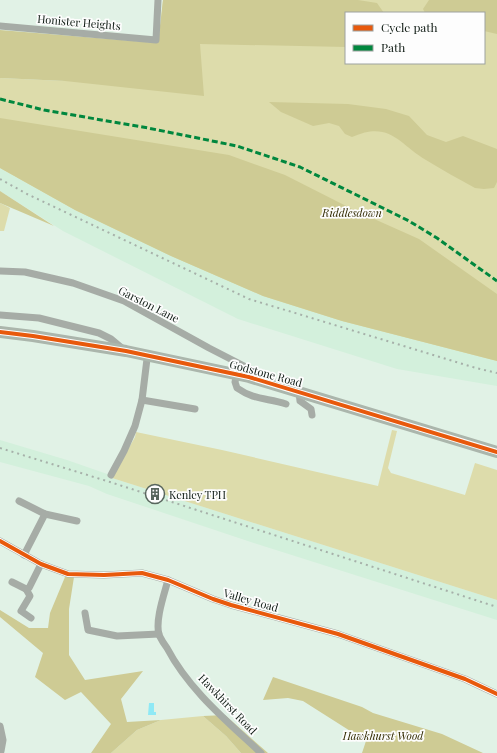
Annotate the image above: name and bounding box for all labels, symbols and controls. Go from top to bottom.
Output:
street label: Honister Heights [37,11,121,33]
legend [345,12,485,64]
text: Cycle path [381,19,438,35]
text: Path [381,39,405,55]
park label: Riddlesdown [321,205,382,220]
street label: Garston Lane [116,282,182,326]
street label: Godstone Road [228,356,305,390]
building icon: Kenley TPH [144,483,166,505]
place label: Kenley TPH [169,487,226,502]
street label: Valley Road [221,585,281,615]
street label: Hawkhirst Road [195,671,261,738]
park label: Hawkhurst Wood [342,728,424,743]

